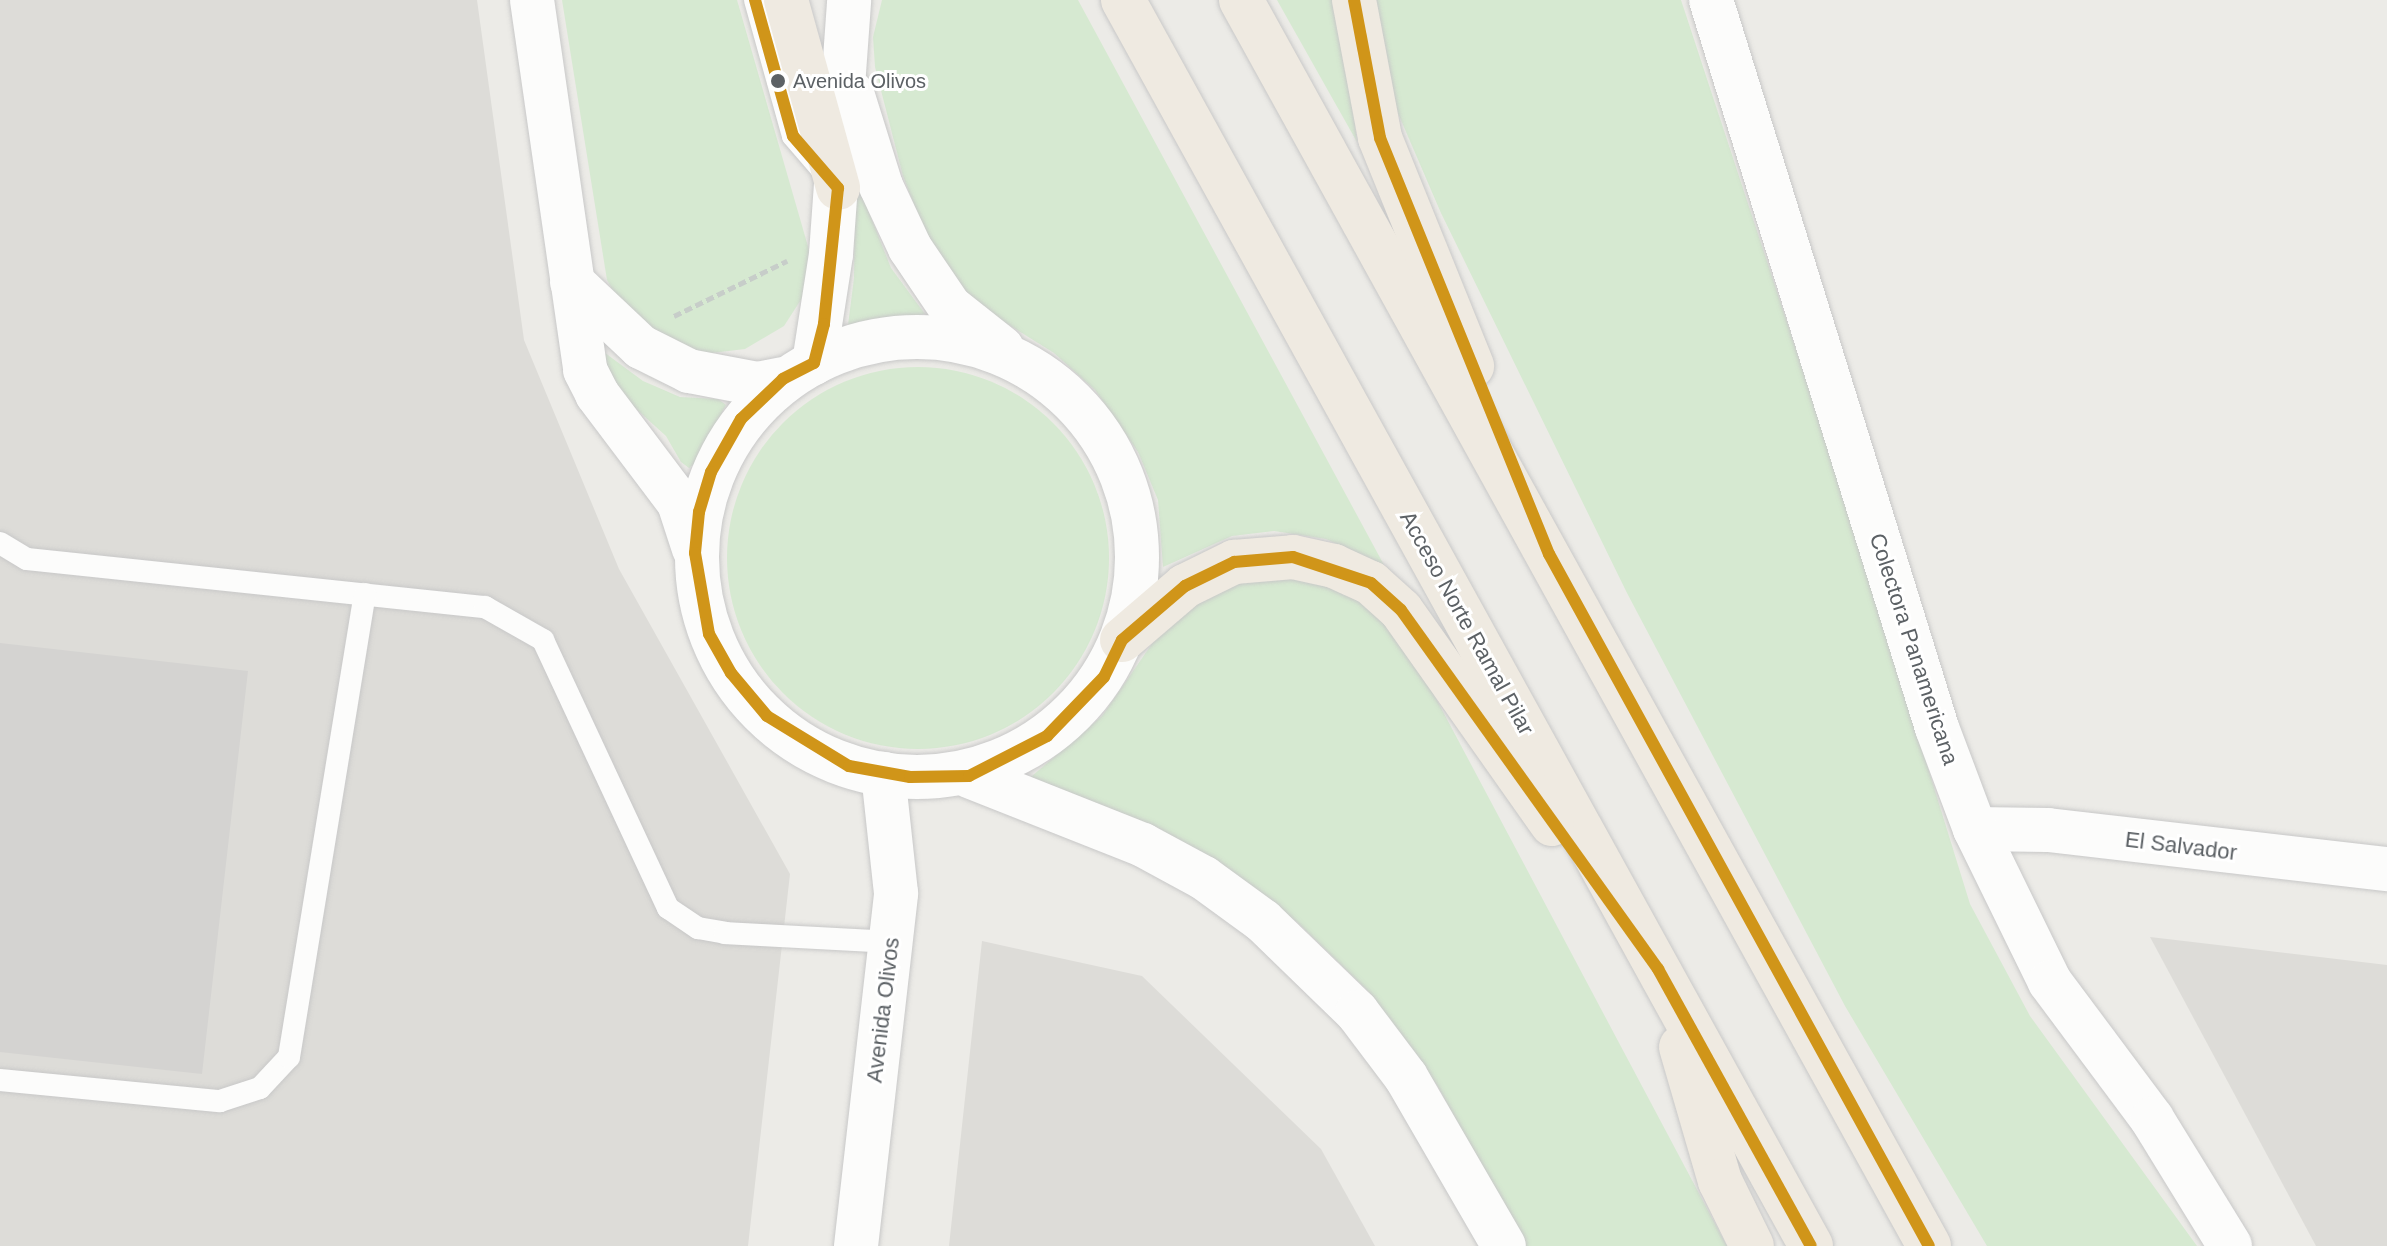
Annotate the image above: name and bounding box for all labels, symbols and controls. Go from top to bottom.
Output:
place label: Avenida Olivos [793,69,926,93]
marker: Avenida Olivos [770,73,786,89]
street label: Acceso Norte Ramal Pilar [1394,506,1540,740]
street label: Colectora Panamericana [1864,530,1964,768]
street label: El Salvador [2124,826,2238,866]
street label: Avenida Olivos [861,936,905,1084]

